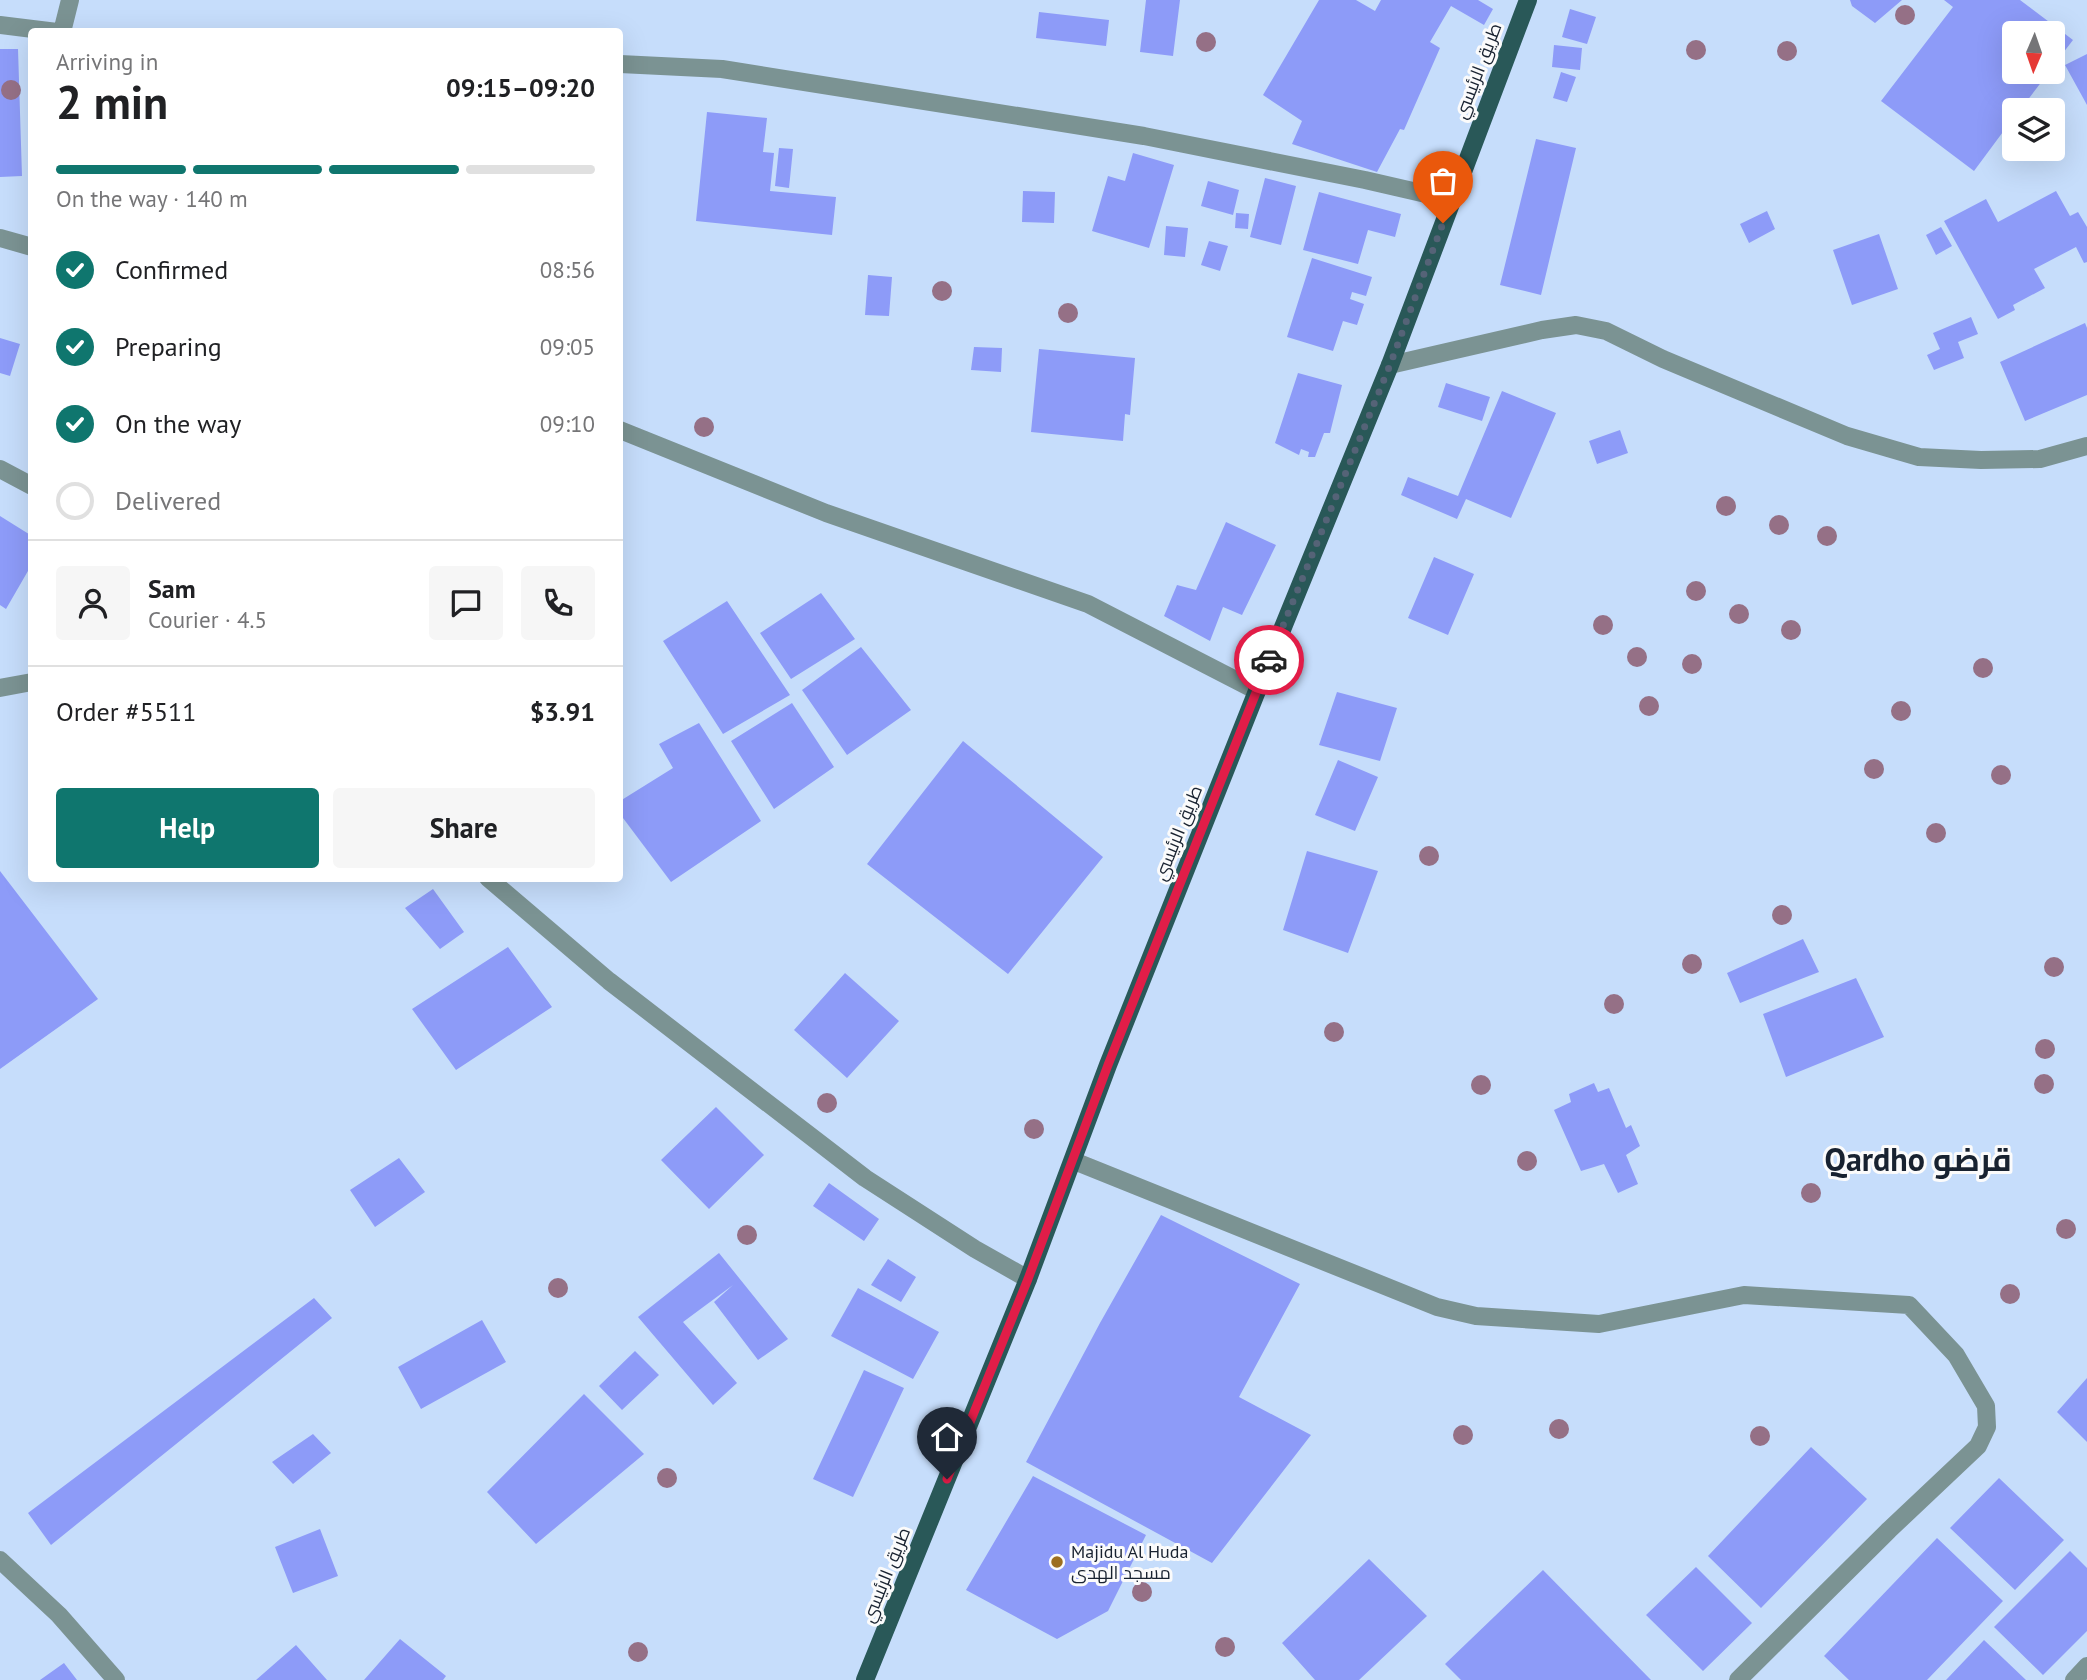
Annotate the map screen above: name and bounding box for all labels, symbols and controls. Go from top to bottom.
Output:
street label: طريق الرئيسي [1449,20,1508,123]
north arrow [2002,21,2065,84]
map controls [2002,21,2065,161]
text: Arriving in [56,47,158,76]
text: 09:15–09:20 [446,71,595,104]
text: 2 min [56,72,168,132]
button: layers [2002,98,2065,161]
pin [1413,151,1473,223]
icon: bag [1424,162,1462,200]
text: On the way · 140 m [56,184,248,213]
icon: check [56,251,94,289]
text: Confirmed [115,253,228,286]
text: 08:56 [540,255,595,284]
icon: check [56,328,94,366]
text: Preparing [115,330,222,363]
text: 09:05 [540,332,595,361]
icon: check [56,405,94,443]
text: On the way [115,407,241,440]
text: 09:10 [540,409,595,438]
text: Delivered [115,484,221,517]
button: person [56,566,130,640]
button: chat [429,566,503,640]
button: phone [521,566,595,640]
text: Sam [148,572,196,605]
text: Courier · 4.5 [148,605,267,634]
courier [1234,625,1304,695]
icon: car [1250,641,1288,679]
text: Order #5511 [56,695,196,728]
text: $3.91 [530,695,595,728]
street label: طريق الرئيسي [1148,782,1209,885]
button: Help [56,788,319,868]
button: Share [333,788,595,868]
district label: Qardho قرضو [1824,1138,2012,1180]
pin [917,1407,977,1479]
icon: home [928,1418,966,1456]
street label: طريق الرئيسي [856,1524,917,1627]
place label: Majidu Al Huda مسجد الهدى [1071,1540,1188,1584]
marker: Majidu Al Huda مسجد الهدى [1049,1554,1065,1570]

